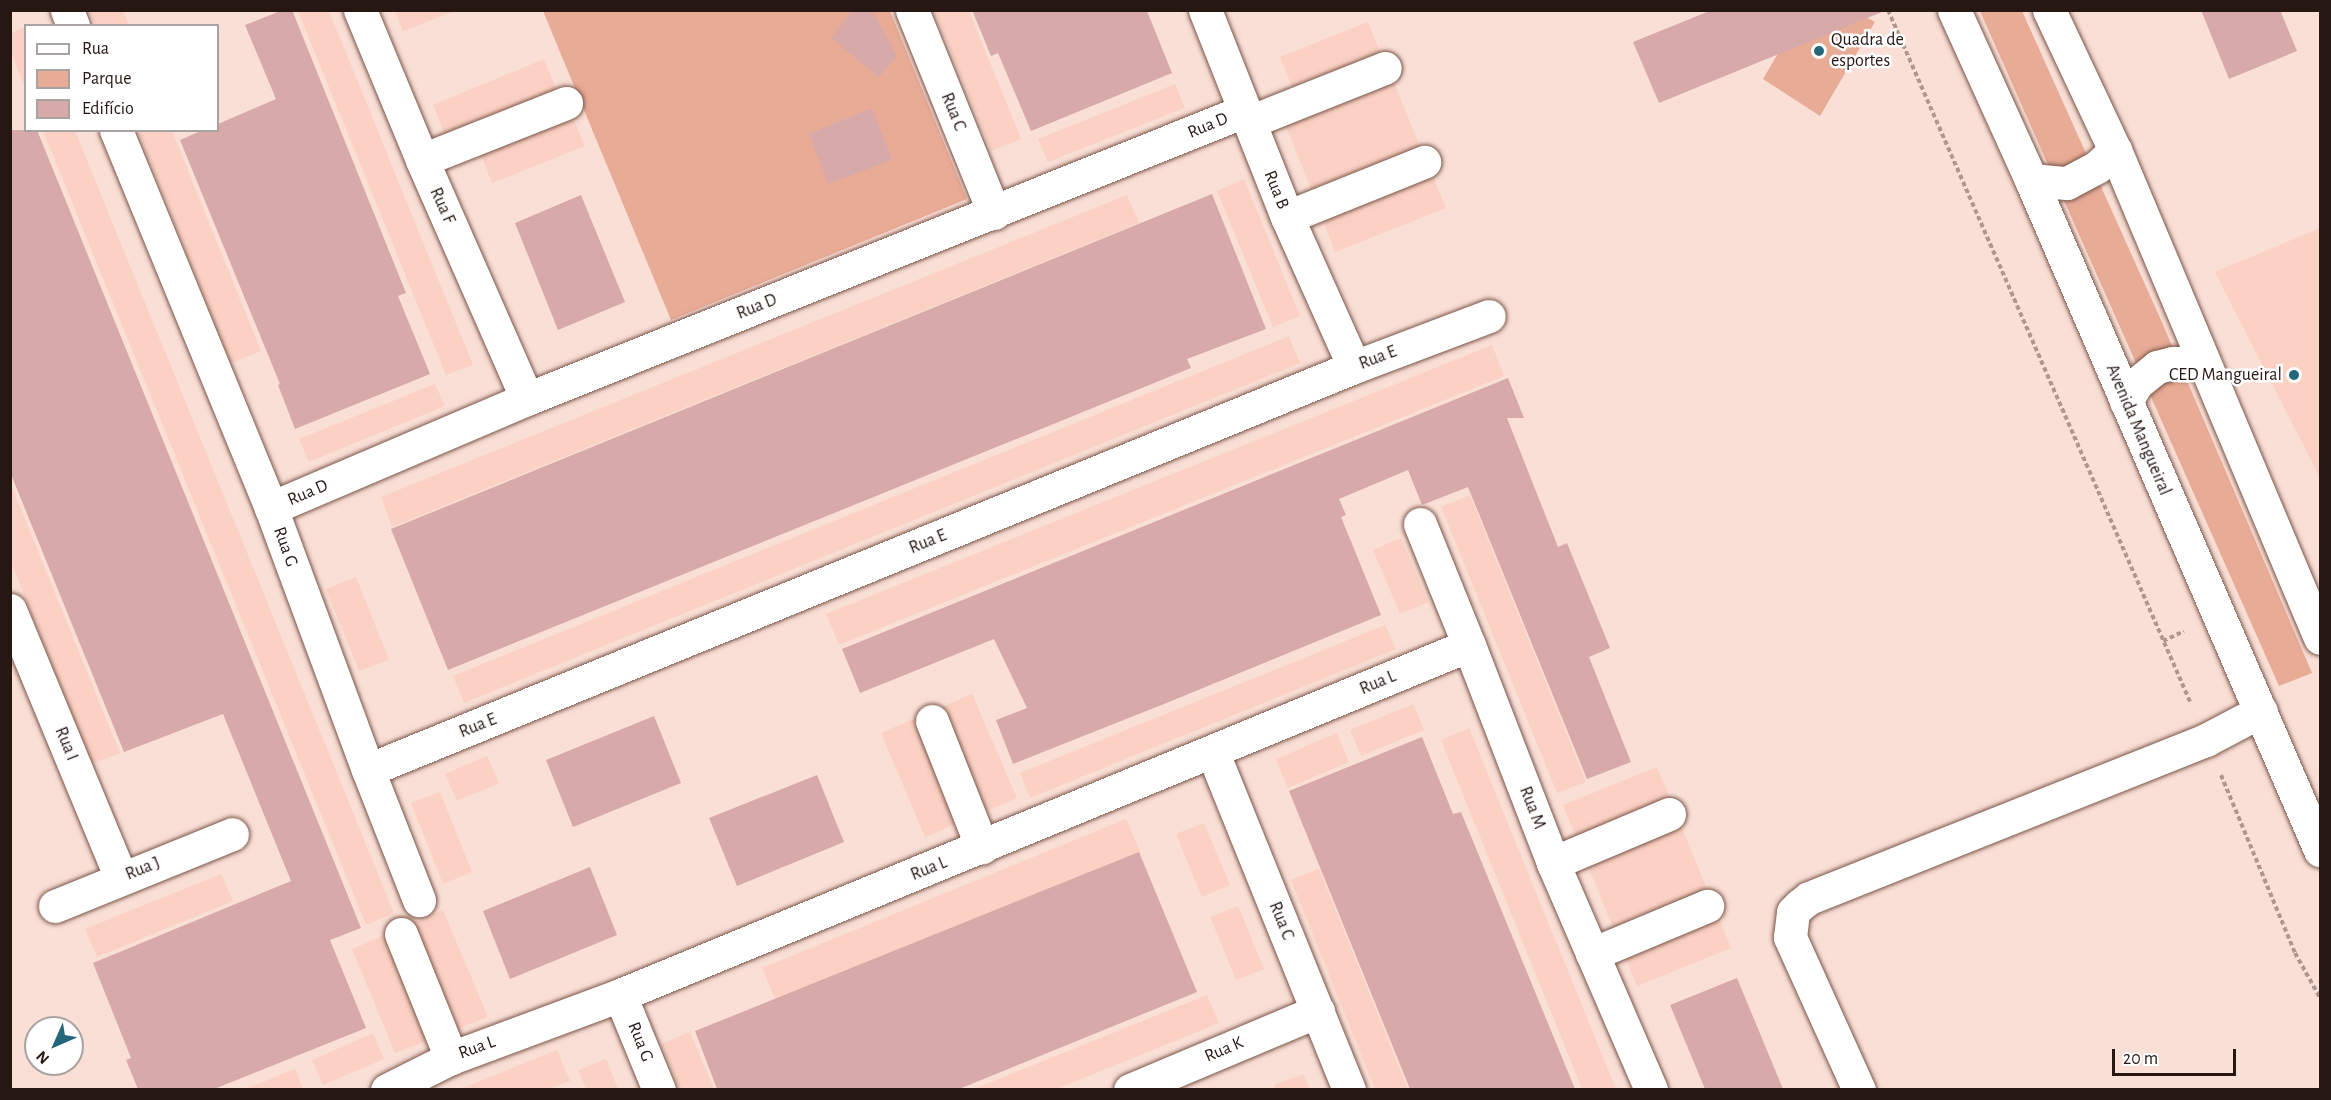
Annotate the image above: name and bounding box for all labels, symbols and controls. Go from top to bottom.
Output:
legend [24,24,219,132]
place label: Quadra de esportes [1831,30,1904,72]
text: Rua [82,40,109,58]
marker: Quadra de esportes [1812,44,1826,58]
text: Parque [82,70,131,88]
street label: Rua C [936,90,970,134]
text: Edifício [82,100,134,118]
street label: Rua D [1185,108,1231,144]
street label: Rua B [1259,168,1293,212]
street label: Rua F [424,184,460,228]
street label: Rua D [734,289,780,325]
street label: Rua E [1356,341,1400,375]
street label: Avenida Mangueiral [2101,361,2175,499]
place label: CED Mangueiral [2169,364,2282,386]
marker: CED Mangueiral [2287,368,2301,382]
street label: Rua D [285,475,331,511]
street label: Rua G [268,524,302,570]
street label: Rua E [906,525,950,559]
street label: Rua L [1356,666,1400,700]
street label: Rua E [456,709,500,743]
street label: Rua I [49,724,83,764]
street label: Rua M [1514,783,1550,833]
street label: Rua J [122,852,164,886]
street label: Rua L [908,852,950,886]
street label: Rua C [1264,899,1298,943]
north arrow [24,1016,84,1076]
street label: Rua G [622,1019,658,1065]
street label: Rua L [456,1031,498,1065]
street label: Rua K [1201,1032,1247,1068]
scale bar [2115,1037,2240,1075]
text: N [33,1048,52,1067]
text: 20 m [2123,1050,2158,1068]

